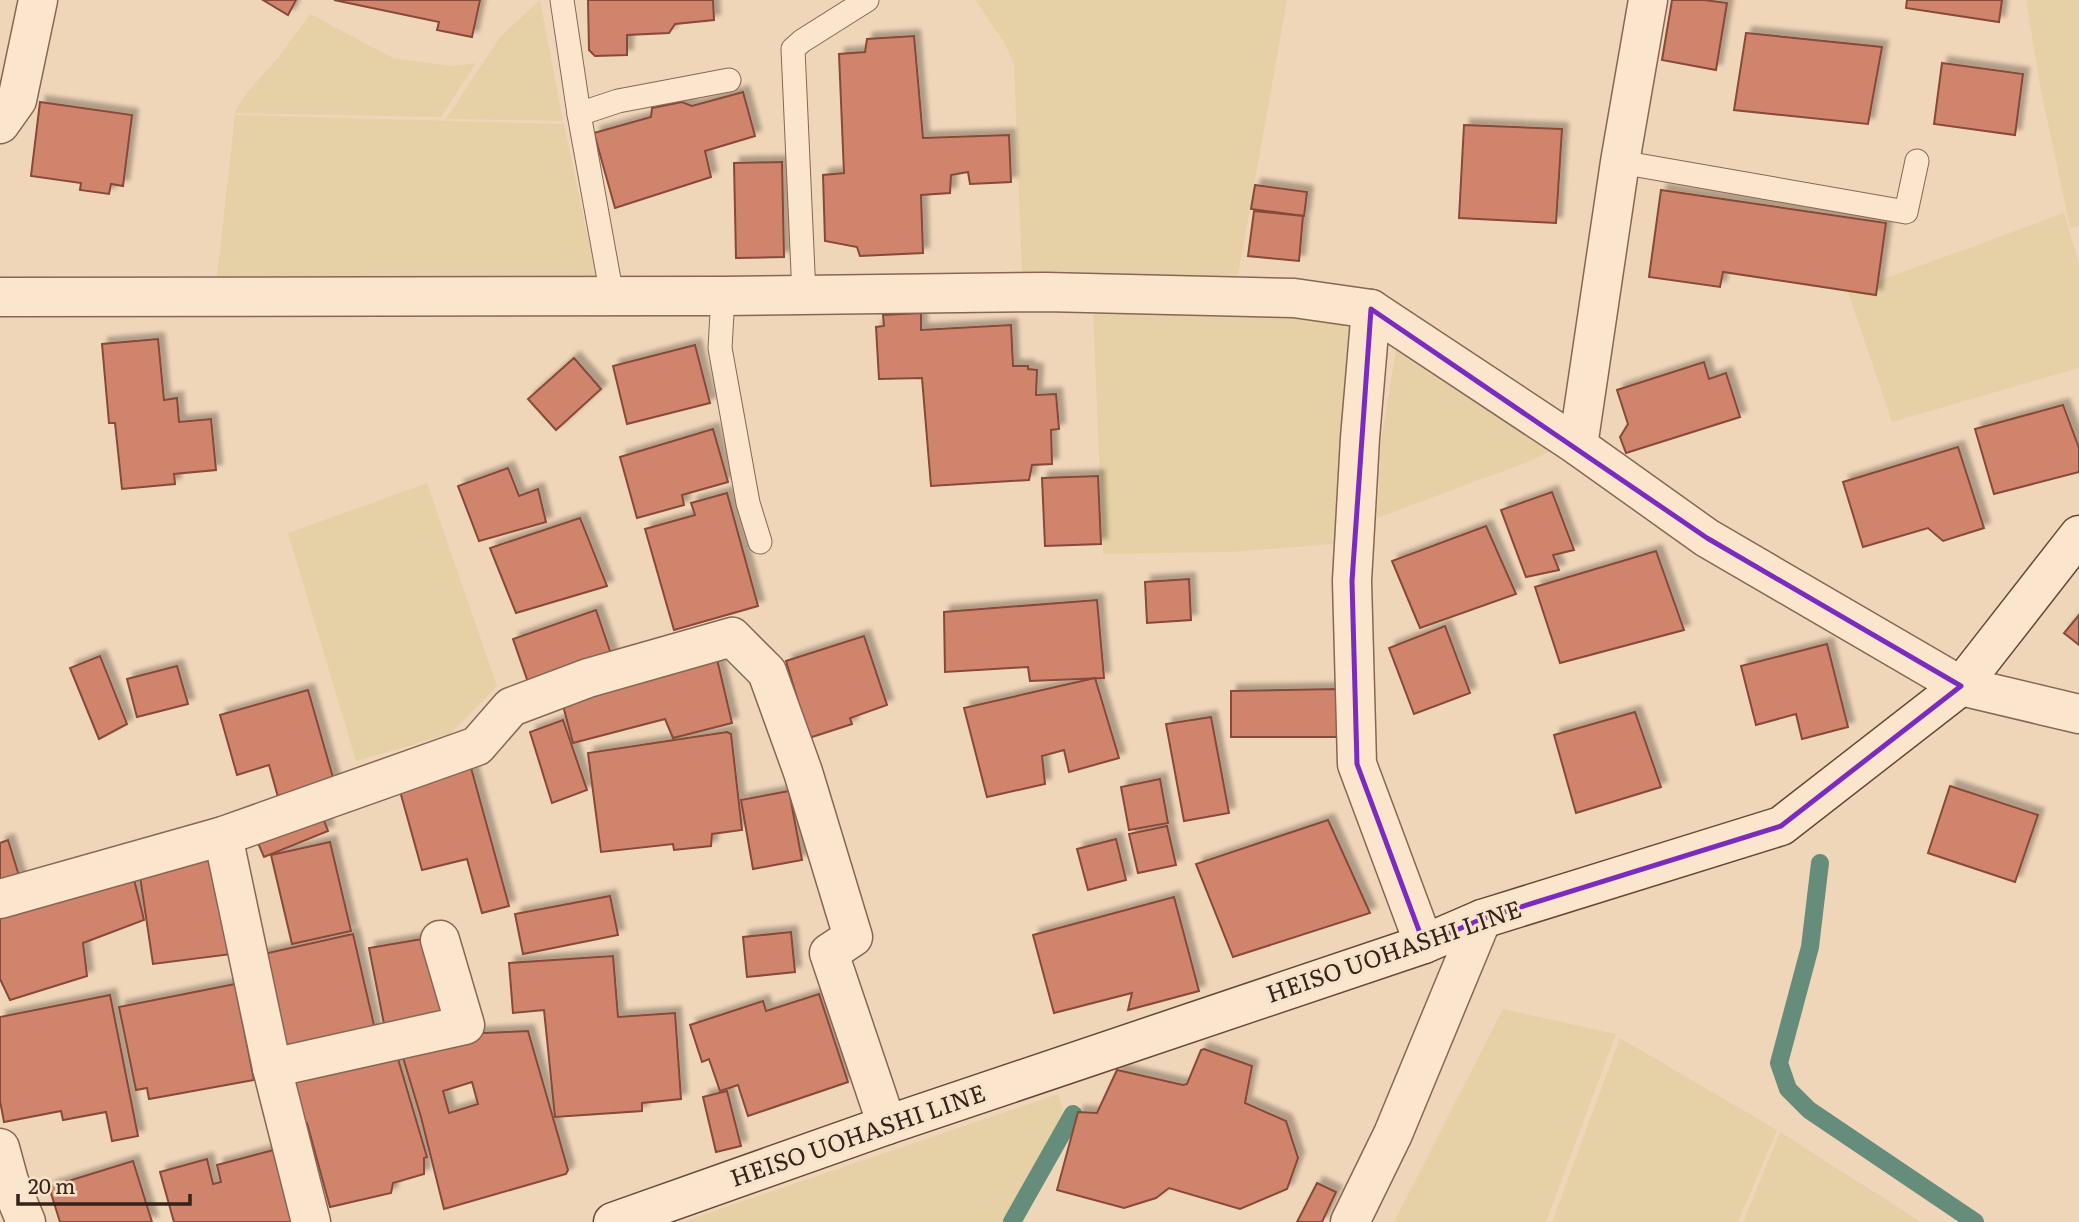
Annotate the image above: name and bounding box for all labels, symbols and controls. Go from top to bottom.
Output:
street label: HEISO UOHASHI LINE [1261,890,1525,1010]
street label: HEISO UOHASHI LINE [725,1074,989,1194]
scale bar [18,1162,189,1206]
text: 20 m [28,1169,75,1200]

